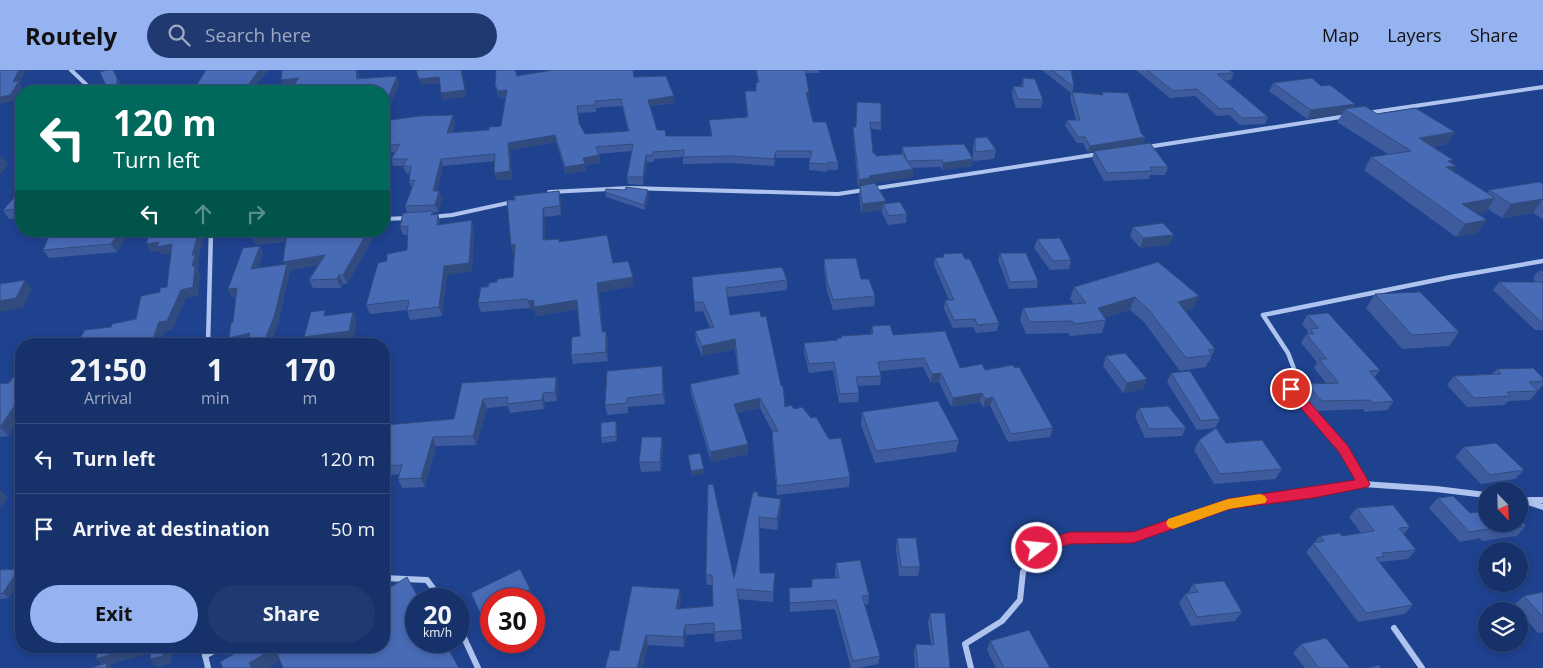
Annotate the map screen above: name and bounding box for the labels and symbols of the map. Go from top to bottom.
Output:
pin [1270,368,1312,410]
north arrow [1478,482,1528,532]
position arrow [1010,521,1062,573]
speed limit sign: 30 [480,588,545,653]

